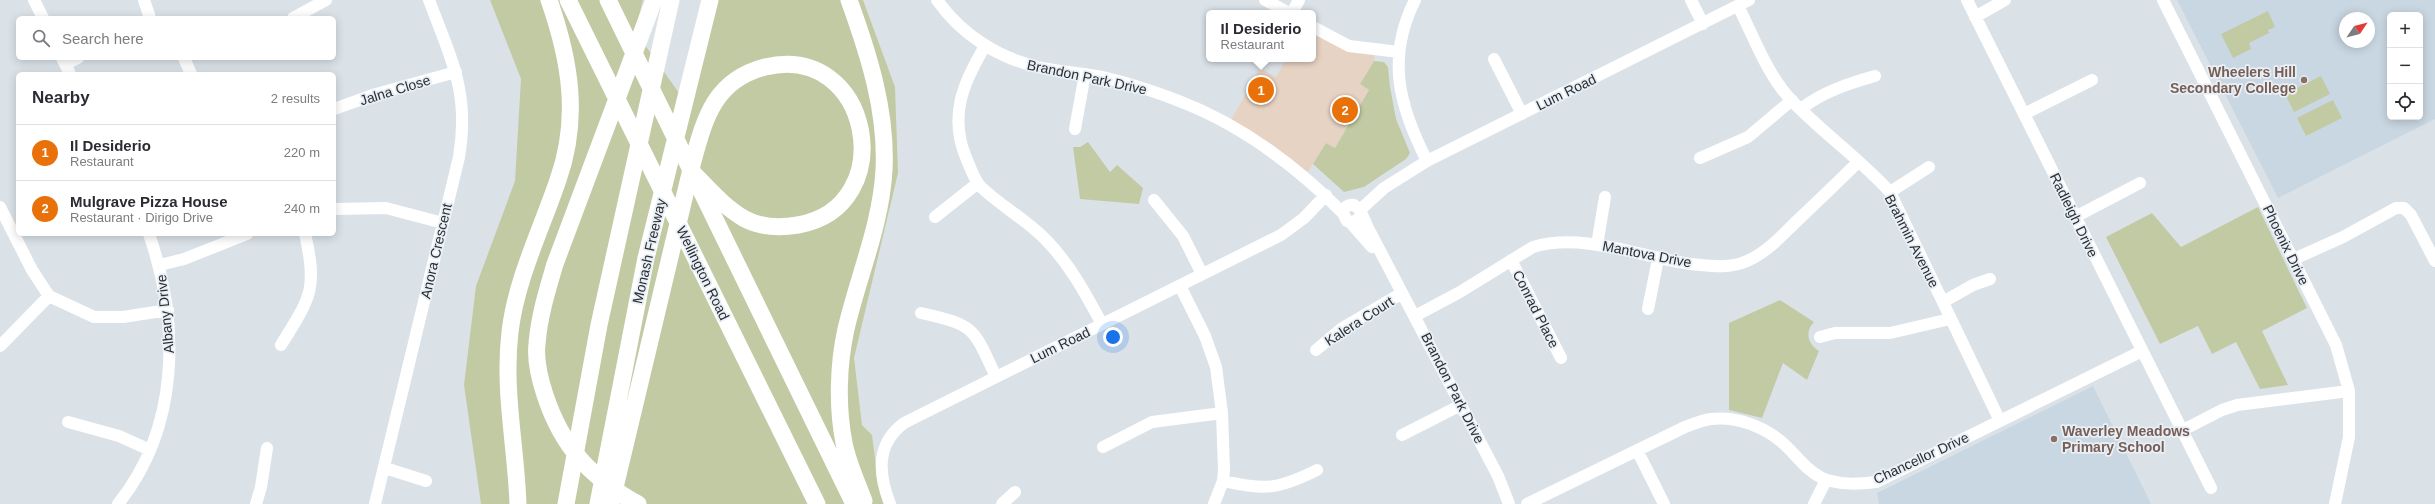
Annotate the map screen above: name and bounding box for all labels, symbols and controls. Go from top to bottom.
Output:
popup [1206,10,1316,62]
north arrow [2339,12,2375,48]
map controls [2387,12,2423,120]
button: + [2387,12,2423,48]
search box [16,16,336,60]
text: Il Desiderio [1221,20,1301,37]
icon: search [30,27,52,49]
text: Search here [62,30,144,47]
text: Restaurant [1221,37,1284,52]
button: − [2387,48,2423,84]
street label: Brandon Park Drive [1026,56,1149,98]
place label: Wheelers Hill Secondary College [2170,64,2296,96]
street label: Lum Road [1533,71,1599,113]
street label: Jalna Close [358,72,433,108]
pin: 1 [1248,75,1274,105]
marker: Wheelers Hill Secondary College [2299,75,2309,85]
button: locate [2387,84,2423,120]
text: Nearby [32,88,90,107]
text: 2 results [271,91,320,106]
pin: 2 [1332,95,1358,125]
text: Il Desiderio [70,137,151,154]
text: 1 [41,145,49,160]
text: 220 m [284,145,320,160]
text: Restaurant [70,154,134,169]
street label: Radleigh Drive [2047,170,2101,260]
street label: Brahmin Avenue [1882,192,1942,290]
text: Mulgrave Pizza House [70,193,228,210]
street label: Monash Freeway [629,197,669,305]
text: 2 [41,201,49,216]
text: 240 m [284,201,320,216]
street label: Anora Crescent [417,202,455,300]
street label: Phoenix Drive [2260,202,2312,288]
text: Restaurant · Dirigo Drive [70,210,213,225]
street label: Wellington Road [673,223,733,323]
street label: Mantova Drive [1601,238,1693,271]
street label: Conrad Place [1510,268,1562,351]
street label: Albany Drive [153,273,177,354]
street label: Kalera Court [1322,293,1396,349]
street label: Lum Road [1027,324,1093,366]
your location [1103,327,1123,347]
street label: Brandon Park Drive [1418,330,1488,446]
place label: Waverley Meadows Primary School [2062,423,2190,455]
street label: Chancellor Drive [1871,429,1971,487]
marker: Waverley Meadows Primary School [2049,434,2059,444]

